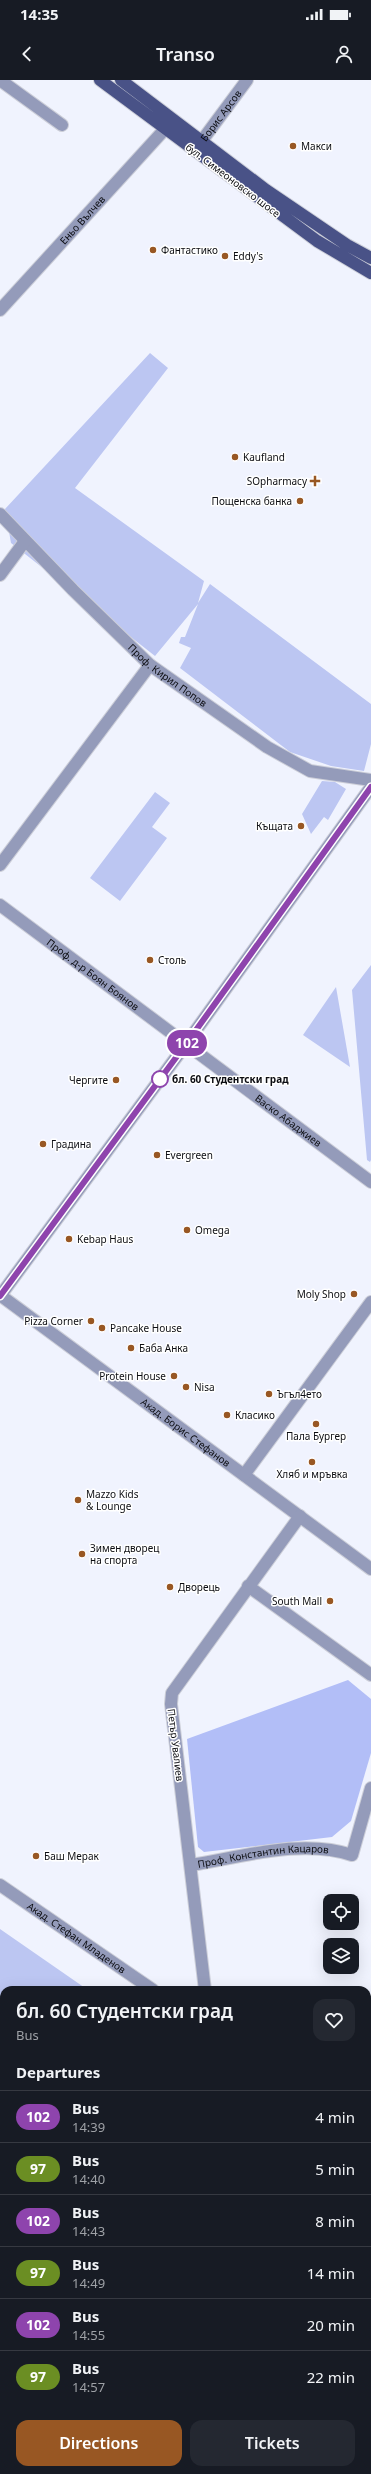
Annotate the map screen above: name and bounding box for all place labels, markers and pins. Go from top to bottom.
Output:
place label: Макси [301,139,332,153]
marker: Макси [288,141,298,151]
place label: Фантастико [161,243,218,257]
marker: Фантастико [148,245,158,255]
place label: Eddy's [233,249,263,263]
marker: Eddy's [220,251,230,261]
place label: Kaufland [243,450,285,464]
marker: Kaufland [230,452,240,462]
place label: SOpharmacy [247,474,308,488]
marker: SOpharmacy [310,476,320,486]
place label: Пощенска банка [212,494,292,508]
marker: Пощенска банка [295,496,305,506]
place label: Къщата [256,819,293,833]
marker: Къщата [296,821,306,831]
place label: Столь [158,953,186,967]
marker: Столь [145,955,155,965]
marker: бл. 60 Студентски град [151,1070,169,1088]
place label: бл. 60 Студентски град [172,1072,289,1086]
place label: Чергите [69,1073,108,1087]
marker: Чергите [111,1075,121,1085]
place label: Градина [51,1137,91,1151]
marker: Градина [38,1139,48,1149]
place label: Evergreen [165,1148,213,1162]
marker: Evergreen [152,1150,162,1160]
place label: Omega [195,1223,230,1237]
marker: Omega [182,1225,192,1235]
place label: Kebap Haus [77,1232,134,1246]
marker: Kebap Haus [64,1234,74,1244]
place label: Moly Shop [297,1287,346,1301]
marker: Moly Shop [349,1289,359,1299]
place label: Pizza Corner [24,1314,83,1328]
marker: Pizza Corner [86,1316,96,1326]
place label: Pancake House [110,1321,182,1335]
marker: Pancake House [97,1323,107,1333]
place label: Баба Анка [139,1341,188,1355]
marker: Баба Анка [126,1343,136,1353]
place label: Protein House [99,1369,166,1383]
marker: Protein House [169,1371,179,1381]
place label: Nisa [194,1380,215,1394]
marker: Nisa [181,1382,191,1392]
place label: Ъгъл4ето [277,1387,322,1401]
marker: Ъгъл4ето [264,1389,274,1399]
place label: Класико [235,1408,275,1422]
marker: Класико [222,1410,232,1420]
marker: Пала Бургер [311,1419,321,1429]
place label: Пала Бургер [286,1429,346,1443]
marker: Хляб и мръвка [307,1457,317,1467]
place label: Хляб и мръвка [276,1467,348,1481]
place label: Mazzo Kids & Lounge [86,1487,139,1513]
marker: Mazzo Kids & Lounge [73,1495,83,1505]
place label: Зимен дворец на спорта [90,1541,160,1567]
marker: Зимен дворец на спорта [77,1549,87,1559]
place label: Дворець [178,1580,220,1594]
marker: Дворець [165,1582,175,1592]
place label: South Mall [272,1594,322,1608]
marker: South Mall [325,1596,335,1606]
place label: Баш Мерак [44,1849,99,1863]
marker: Баш Мерак [31,1851,41,1861]

